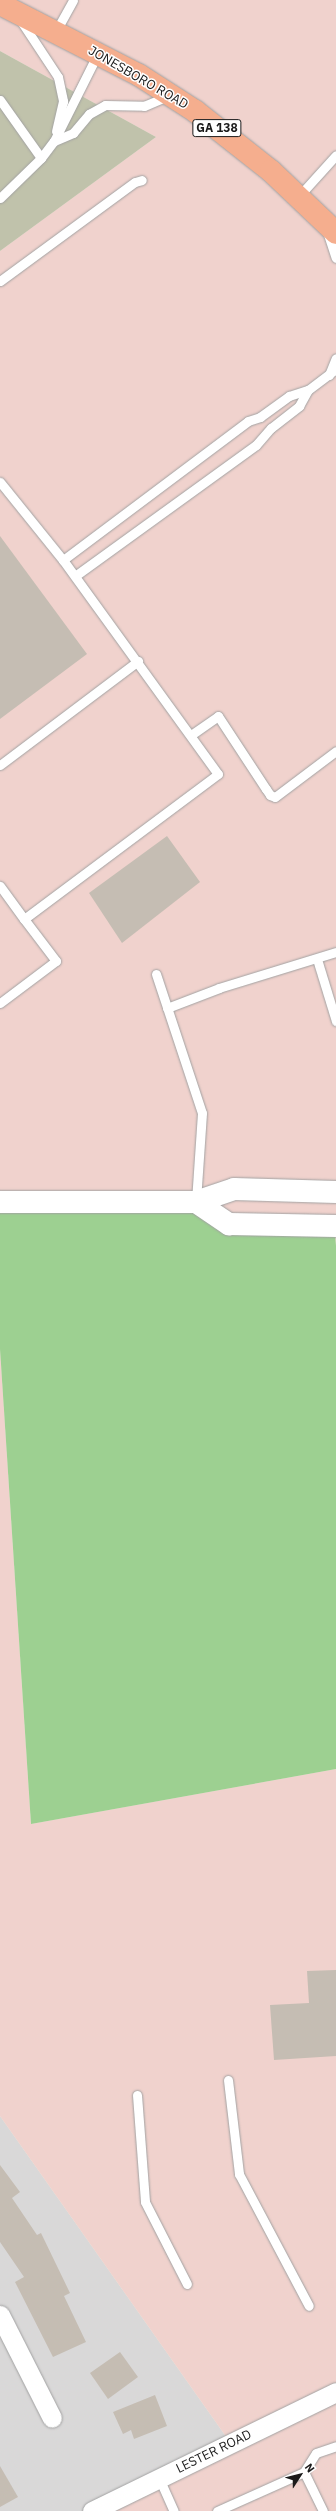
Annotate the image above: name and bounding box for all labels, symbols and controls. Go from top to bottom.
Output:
street label: JONESBORO ROAD [85,43,191,113]
road number: GA 138 [192,118,242,138]
street label: LESTER ROAD [174,2427,254,2477]
north arrow [280,2455,320,2495]
text: N [302,2461,318,2475]

